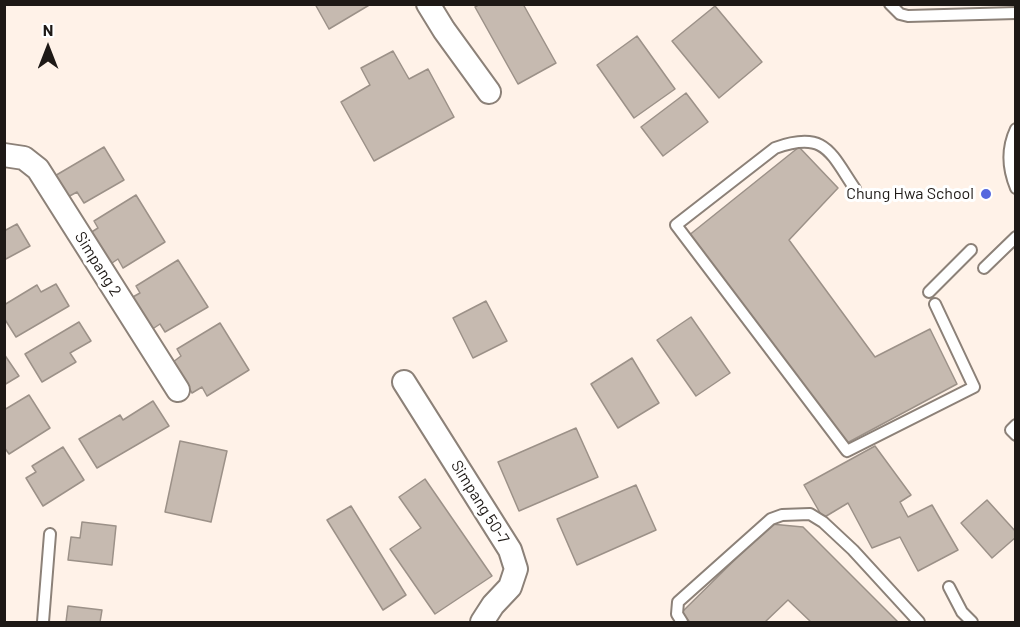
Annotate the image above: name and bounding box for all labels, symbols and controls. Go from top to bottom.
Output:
north arrow [18,18,78,78]
text: N [43,20,53,39]
place label: Chung Hwa School [846,184,974,204]
marker: Chung Hwa School [979,187,993,201]
street label: Simpang 2 [71,228,125,300]
street label: Simpang 50-7 [447,457,513,547]

